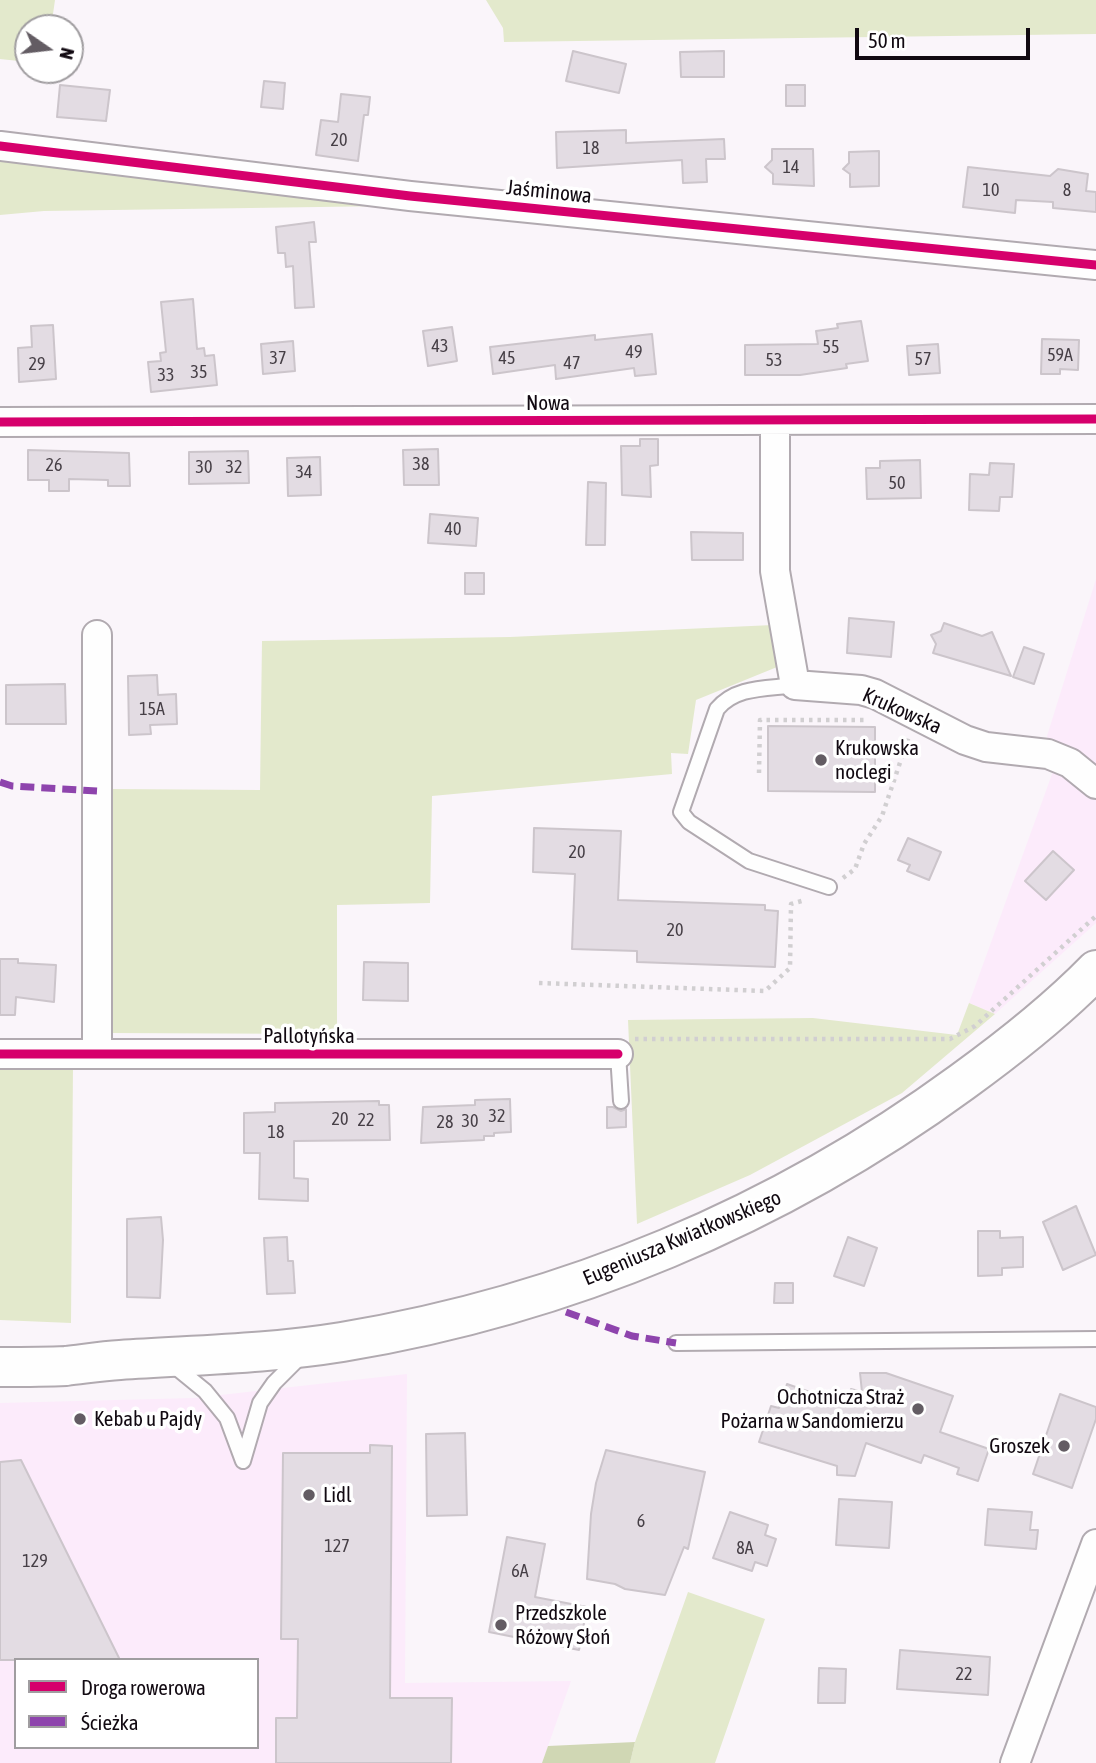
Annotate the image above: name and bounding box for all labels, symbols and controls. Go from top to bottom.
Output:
north arrow [14,14,84,84]
scale bar [858,14,1033,58]
text: 50 m [868,28,906,52]
text: N [55,45,79,62]
house number: 20 [331,129,347,151]
house number: 18 [583,137,599,159]
house number: 14 [783,156,799,178]
street label: Jaśminowa [505,175,593,209]
house number: 10 [983,179,999,201]
house number: 8 [1063,179,1071,201]
house number: 43 [432,335,448,357]
house number: 55 [823,336,839,358]
house number: 49 [626,341,642,363]
house number: 59A [1047,344,1073,366]
house number: 37 [270,347,286,369]
house number: 45 [499,347,515,369]
house number: 57 [915,348,931,370]
house number: 53 [766,349,782,371]
house number: 47 [564,352,580,374]
house number: 29 [29,353,45,375]
house number: 35 [191,361,207,383]
house number: 33 [158,364,174,386]
street label: Nowa [526,390,570,416]
house number: 38 [413,453,429,475]
house number: 26 [46,454,62,476]
house number: 30 [196,456,212,478]
house number: 32 [226,456,242,478]
house number: 34 [296,461,312,483]
house number: 50 [889,472,905,494]
house number: 40 [445,518,461,540]
street label: Krukowska [858,682,946,740]
house number: 15A [139,698,165,720]
place label: Krukowska noclegi [835,735,919,785]
marker: Krukowska noclegi [813,752,829,768]
house number: 20 [569,841,585,863]
house number: 20 [667,919,683,941]
street label: Pallotyńska [263,1023,355,1049]
house number: 32 [489,1105,505,1127]
house number: 20 [332,1108,348,1130]
house number: 22 [358,1109,374,1131]
house number: 30 [462,1110,478,1132]
house number: 28 [437,1111,453,1133]
house number: 18 [268,1121,284,1143]
street label: Eugeniusza Kwiatkowskiego [579,1185,785,1291]
place label: Ochotnicza Straż Pożarna w Sandomierzu [721,1384,904,1434]
marker: Ochotnicza Straż Pożarna w Sandomierzu [910,1401,926,1417]
place label: Kebab u Pajdy [94,1406,202,1432]
marker: Kebab u Pajdy [72,1411,88,1427]
place label: Groszek [989,1433,1050,1459]
marker: Groszek [1056,1438,1072,1454]
place label: Lidl [323,1482,351,1508]
marker: Lidl [301,1487,317,1503]
house number: 6 [637,1510,645,1532]
house number: 127 [324,1535,350,1557]
house number: 8A [736,1537,754,1559]
house number: 129 [22,1550,48,1572]
house number: 6A [511,1560,529,1582]
place label: Przedszkole Różowy Słoń [515,1600,610,1650]
marker: Przedszkole Różowy Słoń [493,1617,509,1633]
legend [14,1658,259,1749]
house number: 22 [956,1663,972,1685]
text: Droga rowerowa [81,1675,206,1699]
text: Ścieżka [81,1710,139,1734]

